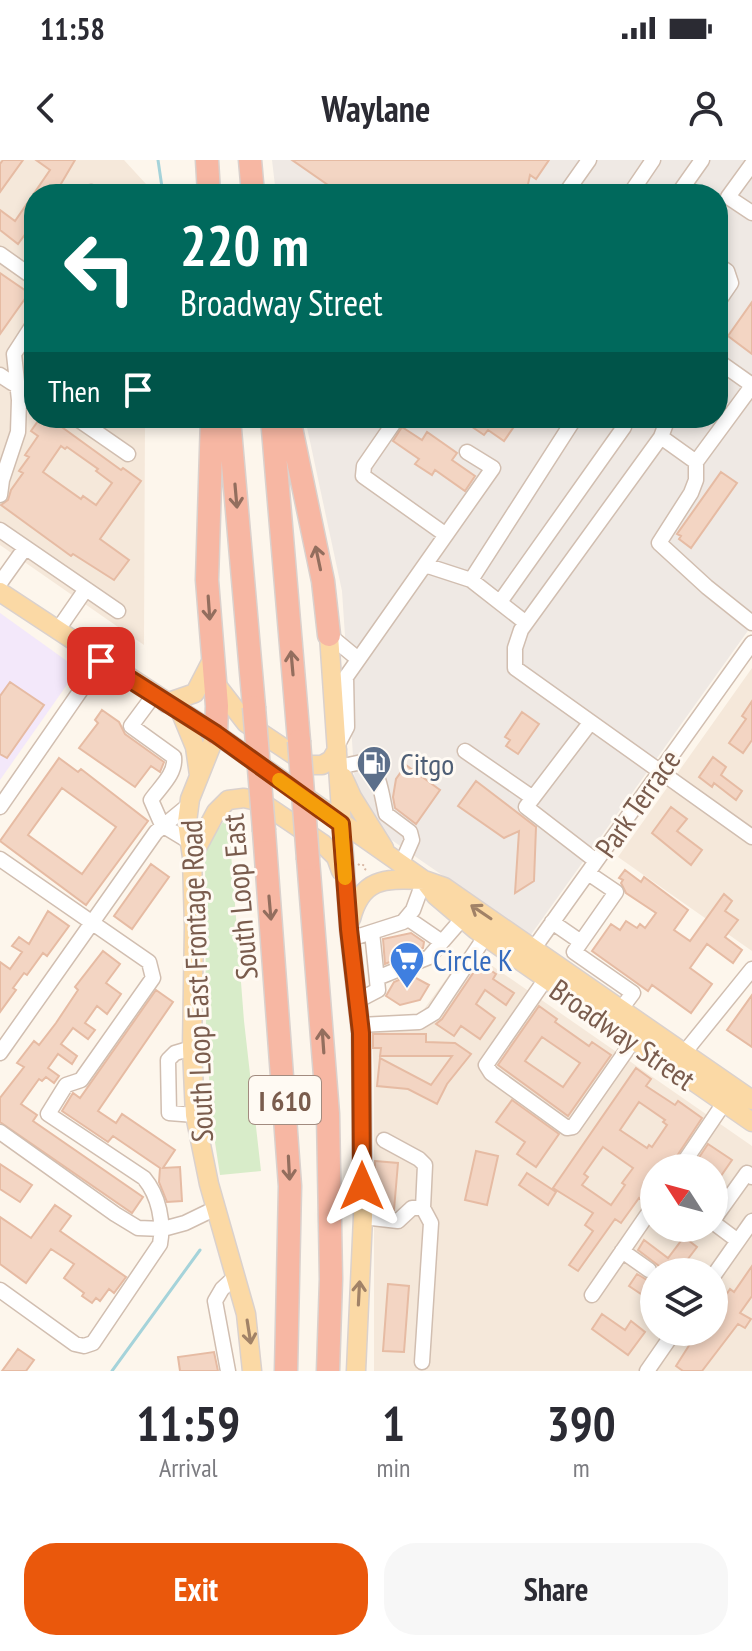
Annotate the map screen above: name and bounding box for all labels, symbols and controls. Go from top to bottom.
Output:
text: 11:58 [40,9,105,48]
text: Waylane [322,85,430,132]
icon: back [24,86,68,130]
icon: person [684,86,728,130]
text: 220 m [180,209,309,281]
icon: left [48,216,152,320]
text: Broadway Street [180,279,383,326]
icon: arrive [116,368,160,412]
text: Then [48,371,100,410]
one-way arrow [229,482,244,509]
one-way arrow [310,545,325,571]
one-way arrow [202,594,217,621]
pin [67,627,135,695]
icon: arrive [79,639,123,683]
one-way arrow [284,650,299,677]
street label: Park Terrace [586,741,688,865]
fuel station icon: Citgo [355,744,393,794]
place label: Citgo [400,744,454,783]
street label: South Loop East [212,812,266,982]
street label: South Loop East Frontage Road [171,819,221,1143]
one-way arrow [263,894,278,921]
one-way arrow [470,904,492,920]
supermarket icon: Circle K [388,940,426,990]
place label: Circle K [433,940,513,979]
street label: Broadway Street [543,970,704,1099]
one-way arrow [315,1028,330,1055]
road number: I 610 [249,1076,321,1124]
position arrow [320,1144,404,1228]
one-way arrow [282,1154,297,1181]
north arrow [640,1154,728,1242]
map controls [640,1154,728,1346]
button: layers [640,1258,728,1346]
one-way arrow [352,1280,367,1307]
one-way arrow [242,1319,257,1344]
text: 11:59 [136,1392,240,1454]
text: 1 [382,1392,405,1454]
text: 390 [547,1392,616,1454]
text: Arrival [159,1451,218,1484]
text: min [376,1451,410,1484]
text: m [573,1451,590,1484]
button: Exit [24,1543,368,1635]
button: Share [384,1543,728,1635]

